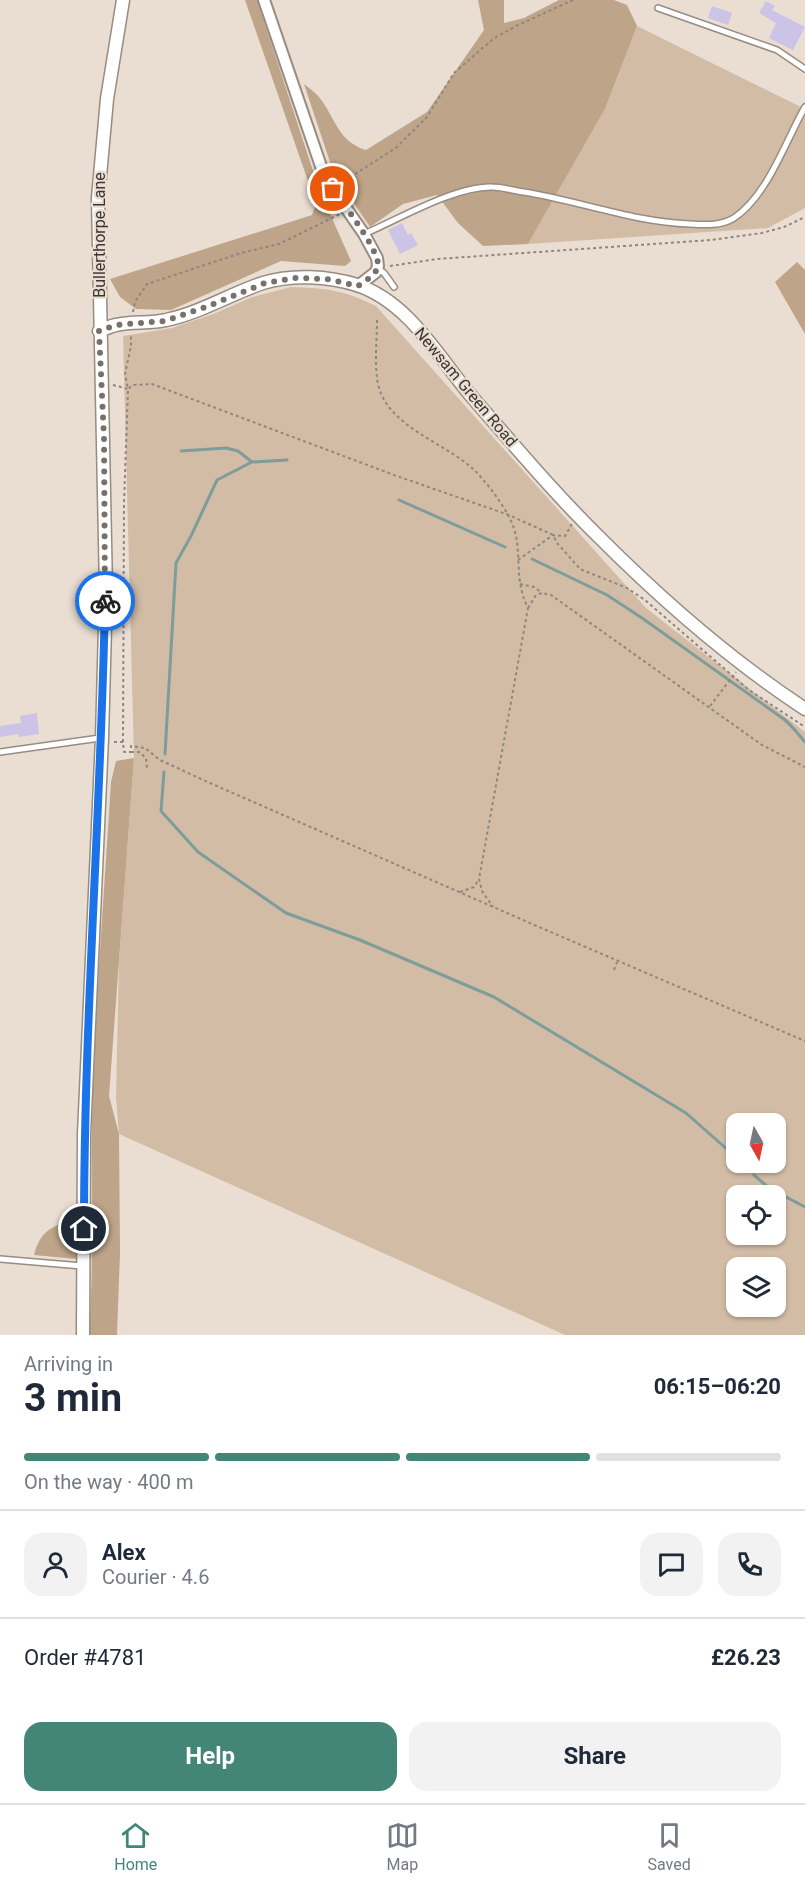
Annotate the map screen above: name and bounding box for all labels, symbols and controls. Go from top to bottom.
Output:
pin [307,163,358,214]
street label: Bullerthorpe Lane [90,172,109,298]
icon: bag [316,172,349,205]
street label: Newsam Green Road [411,324,521,450]
courier [75,571,135,631]
icon: bike [89,585,122,618]
north arrow [726,1113,786,1173]
map controls [726,1113,786,1317]
button: locate [726,1185,786,1245]
pin [58,1203,109,1254]
icon: home [67,1212,100,1245]
button: layers [726,1257,786,1317]
text: Arriving in [24,1352,113,1376]
text: 06:15–06:20 [654,1374,781,1399]
text: 3 min [24,1375,122,1421]
text: On the way · 400 m [24,1470,193,1494]
button: person [24,1533,87,1596]
button: chat [640,1533,703,1596]
button: phone [718,1533,781,1596]
text: Alex [102,1540,146,1565]
text: Courier · 4.6 [102,1565,209,1589]
text: Order #4781 [24,1645,146,1670]
text: £26.23 [711,1645,781,1670]
button: Help [24,1722,397,1791]
button: Share [409,1722,781,1791]
tab: Home [114,1819,157,1874]
tab: Map [386,1819,419,1874]
tab: Saved [647,1819,691,1874]

